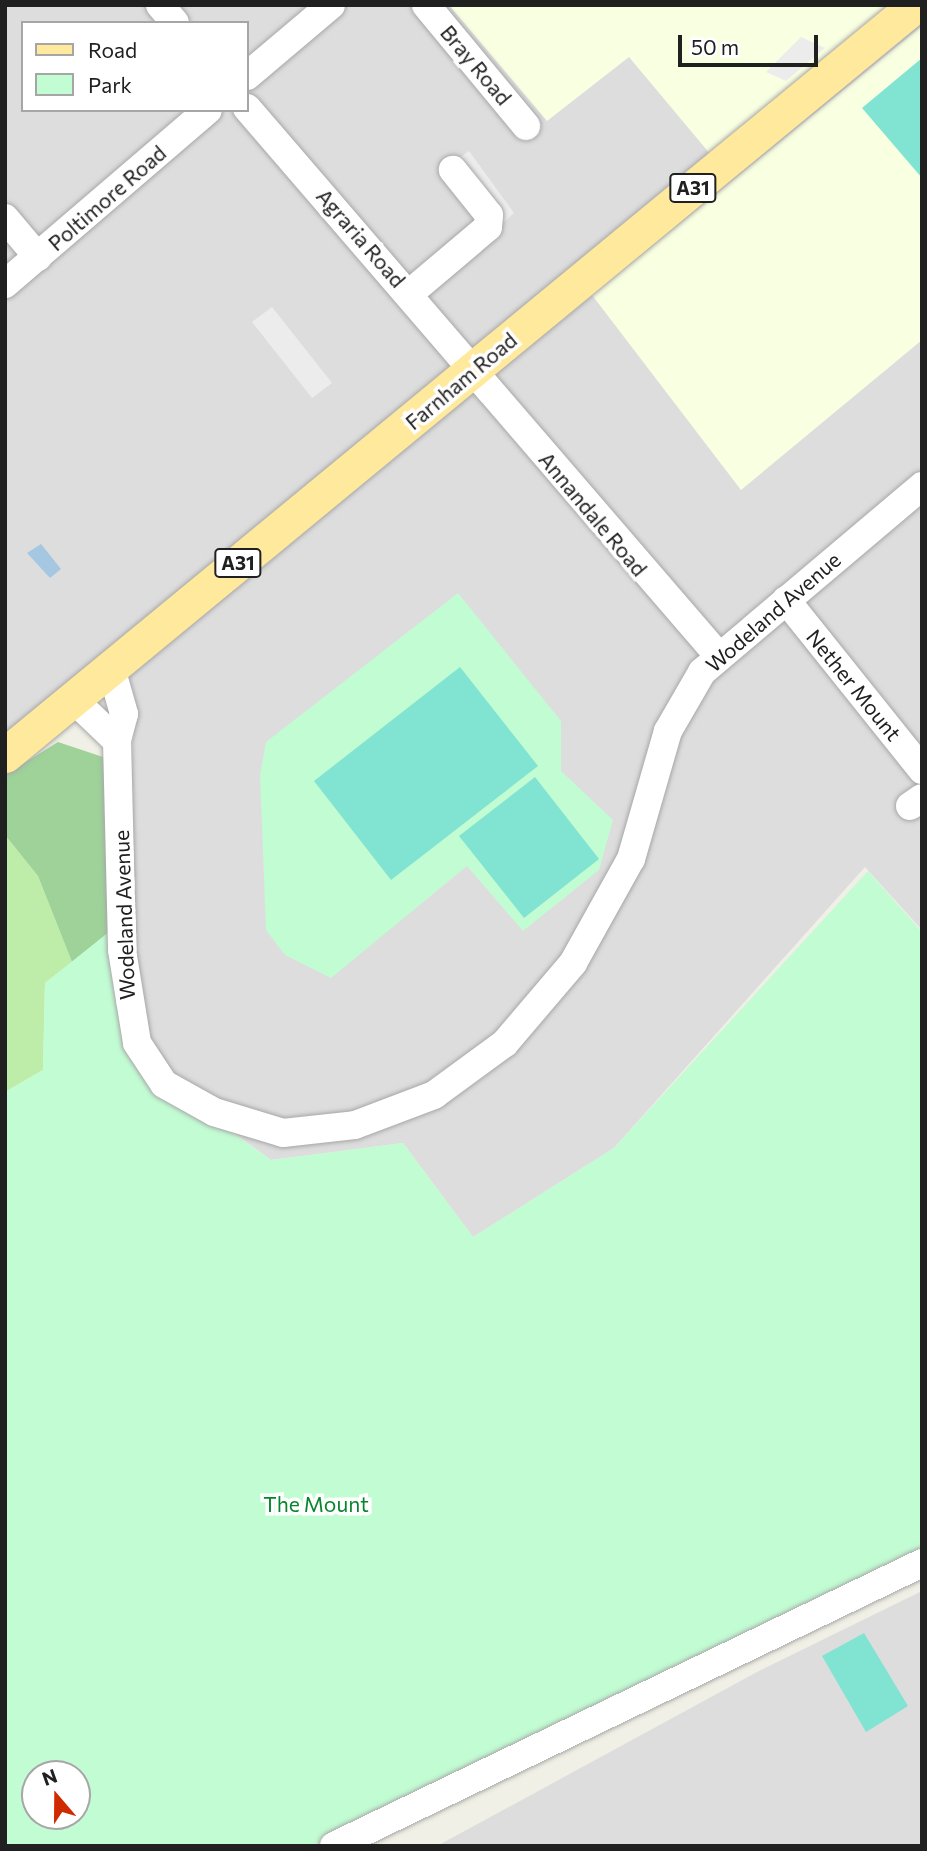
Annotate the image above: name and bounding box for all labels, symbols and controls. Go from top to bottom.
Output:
street label: Bray Road [435,20,517,110]
legend [21,21,248,112]
scale bar [682,21,822,65]
text: 50 m [691,34,739,59]
text: Road [88,37,137,62]
text: Park [88,72,132,97]
street label: Poltimore Road [43,140,171,256]
road number: A31 [668,172,718,204]
street label: Agraria Road [311,184,411,292]
street label: Farnham Road [400,327,522,435]
street label: Annandale Road [534,447,652,581]
street label: Wodeland Avenue [701,547,845,677]
road number: A31 [214,548,262,578]
street label: Nether Mount [801,624,907,746]
street label: Wodeland Avenue [108,830,140,1000]
park label: The Mount [263,1491,369,1517]
north arrow [21,1760,91,1830]
text: N [39,1763,60,1790]

